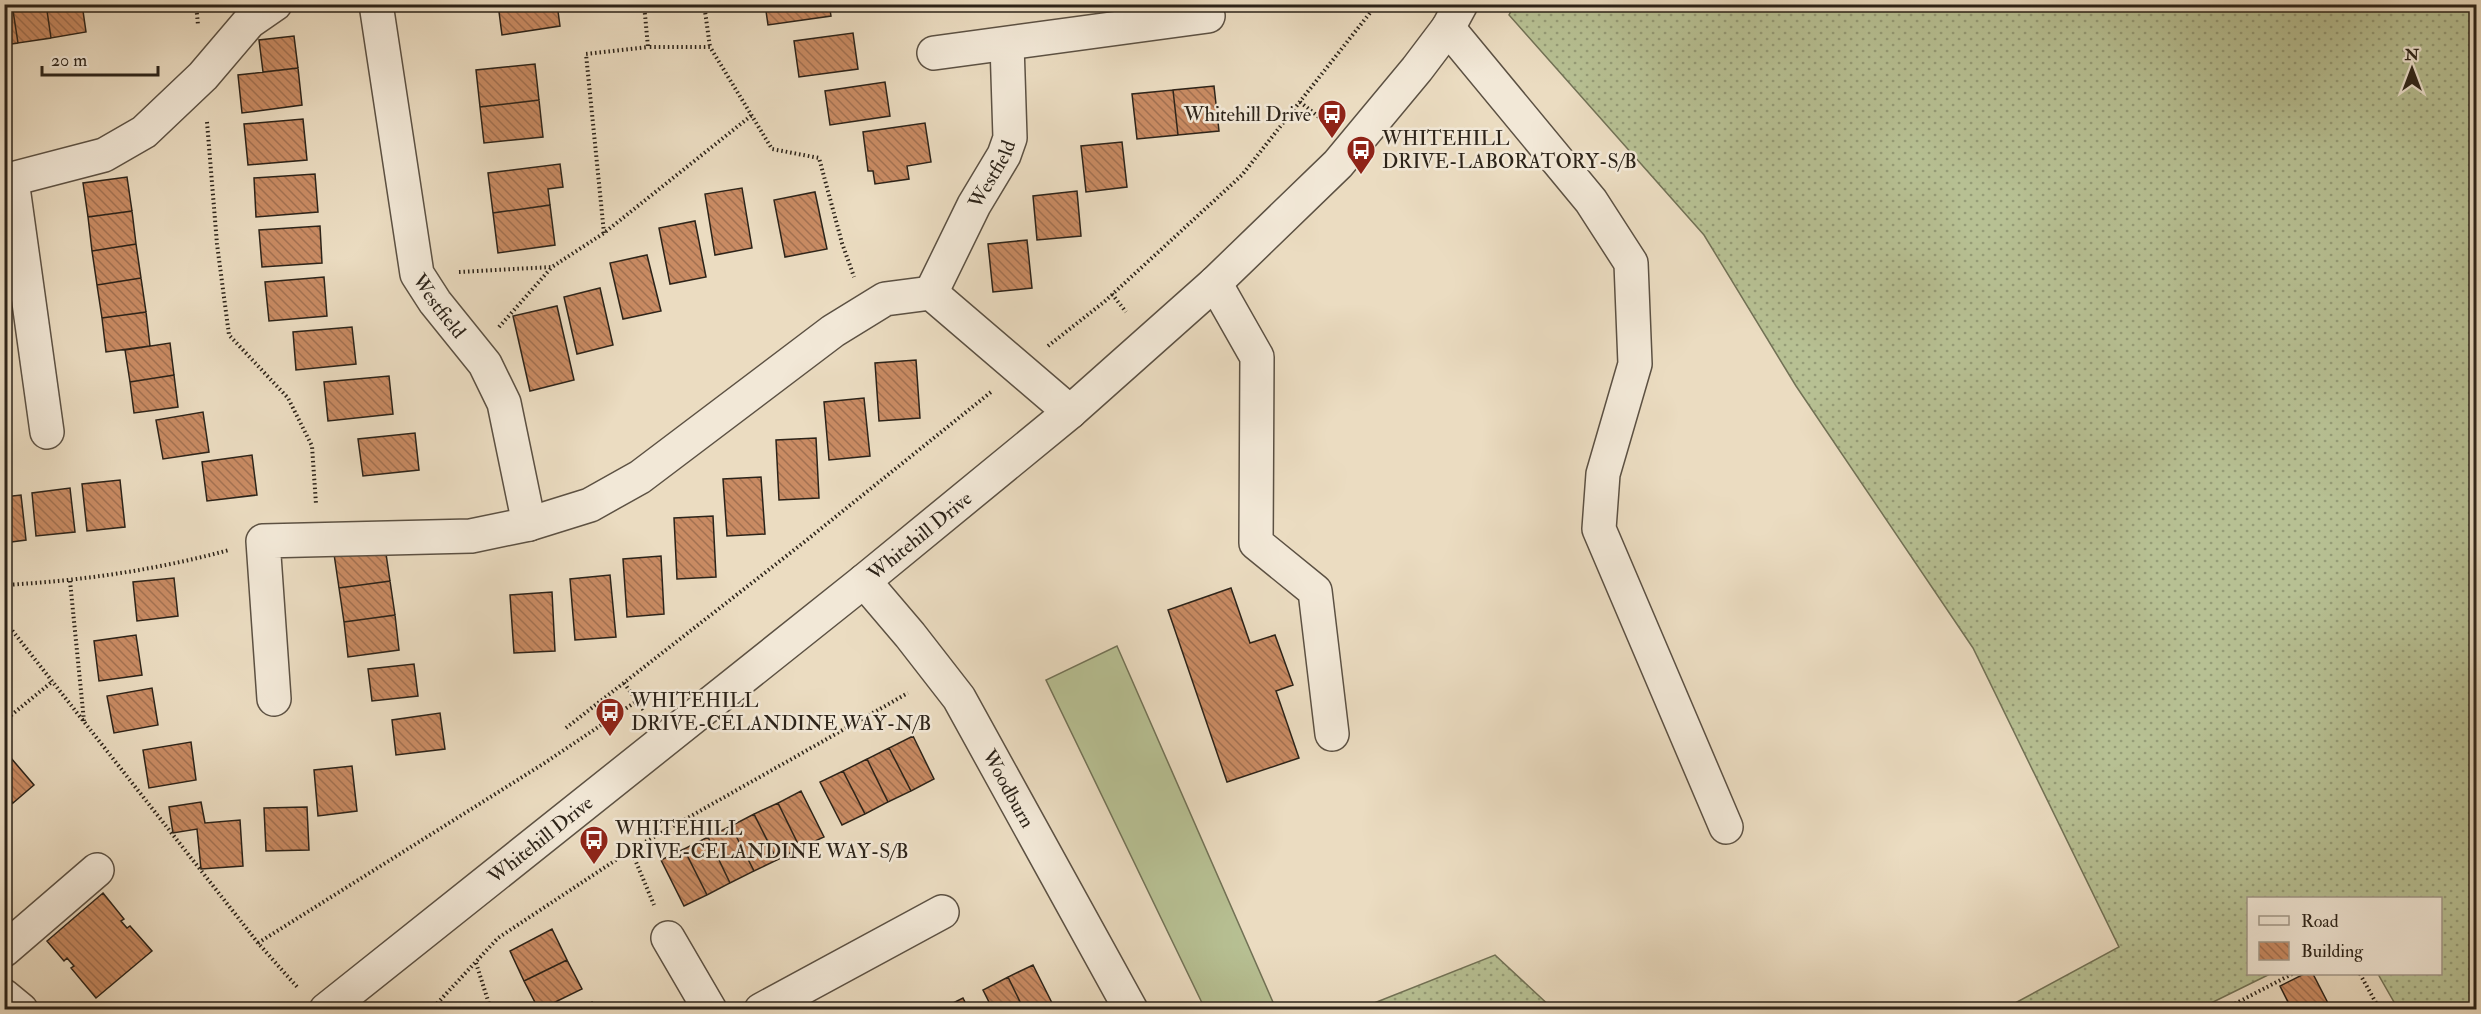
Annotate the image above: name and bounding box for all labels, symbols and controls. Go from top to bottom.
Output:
scale bar [42,39,158,77]
north arrow [2382,39,2442,99]
text: N [2404,45,2420,65]
text: 20 m [51,49,87,72]
bus stop icon: Whitehill Drive [1316,98,1348,140]
place label: Whitehill Drive [1183,102,1311,127]
place label: WHITEHILL DRIVE-LABORATORY-S/B [1381,126,1637,174]
bus stop icon: WHITEHILL DRIVE-LABORATORY-S/B [1345,134,1377,176]
street label: Westfield [962,137,1021,213]
street label: Westfield [407,268,472,343]
street label: Whitehill Drive [862,485,977,586]
place label: WHITEHILL DRIVE-CELANDINE WAY-N/B [630,688,931,736]
bus stop icon: WHITEHILL DRIVE-CELANDINE WAY-N/B [594,696,626,738]
street label: Woodburn [977,744,1040,832]
street label: Whitehill Drive [482,790,598,889]
place label: WHITEHILL DRIVE-CELANDINE WAY-S/B [614,816,909,864]
bus stop icon: WHITEHILL DRIVE-CELANDINE WAY-S/B [578,824,610,866]
legend [2247,897,2442,975]
text: Road [2301,910,2339,933]
text: Building [2301,940,2364,963]

